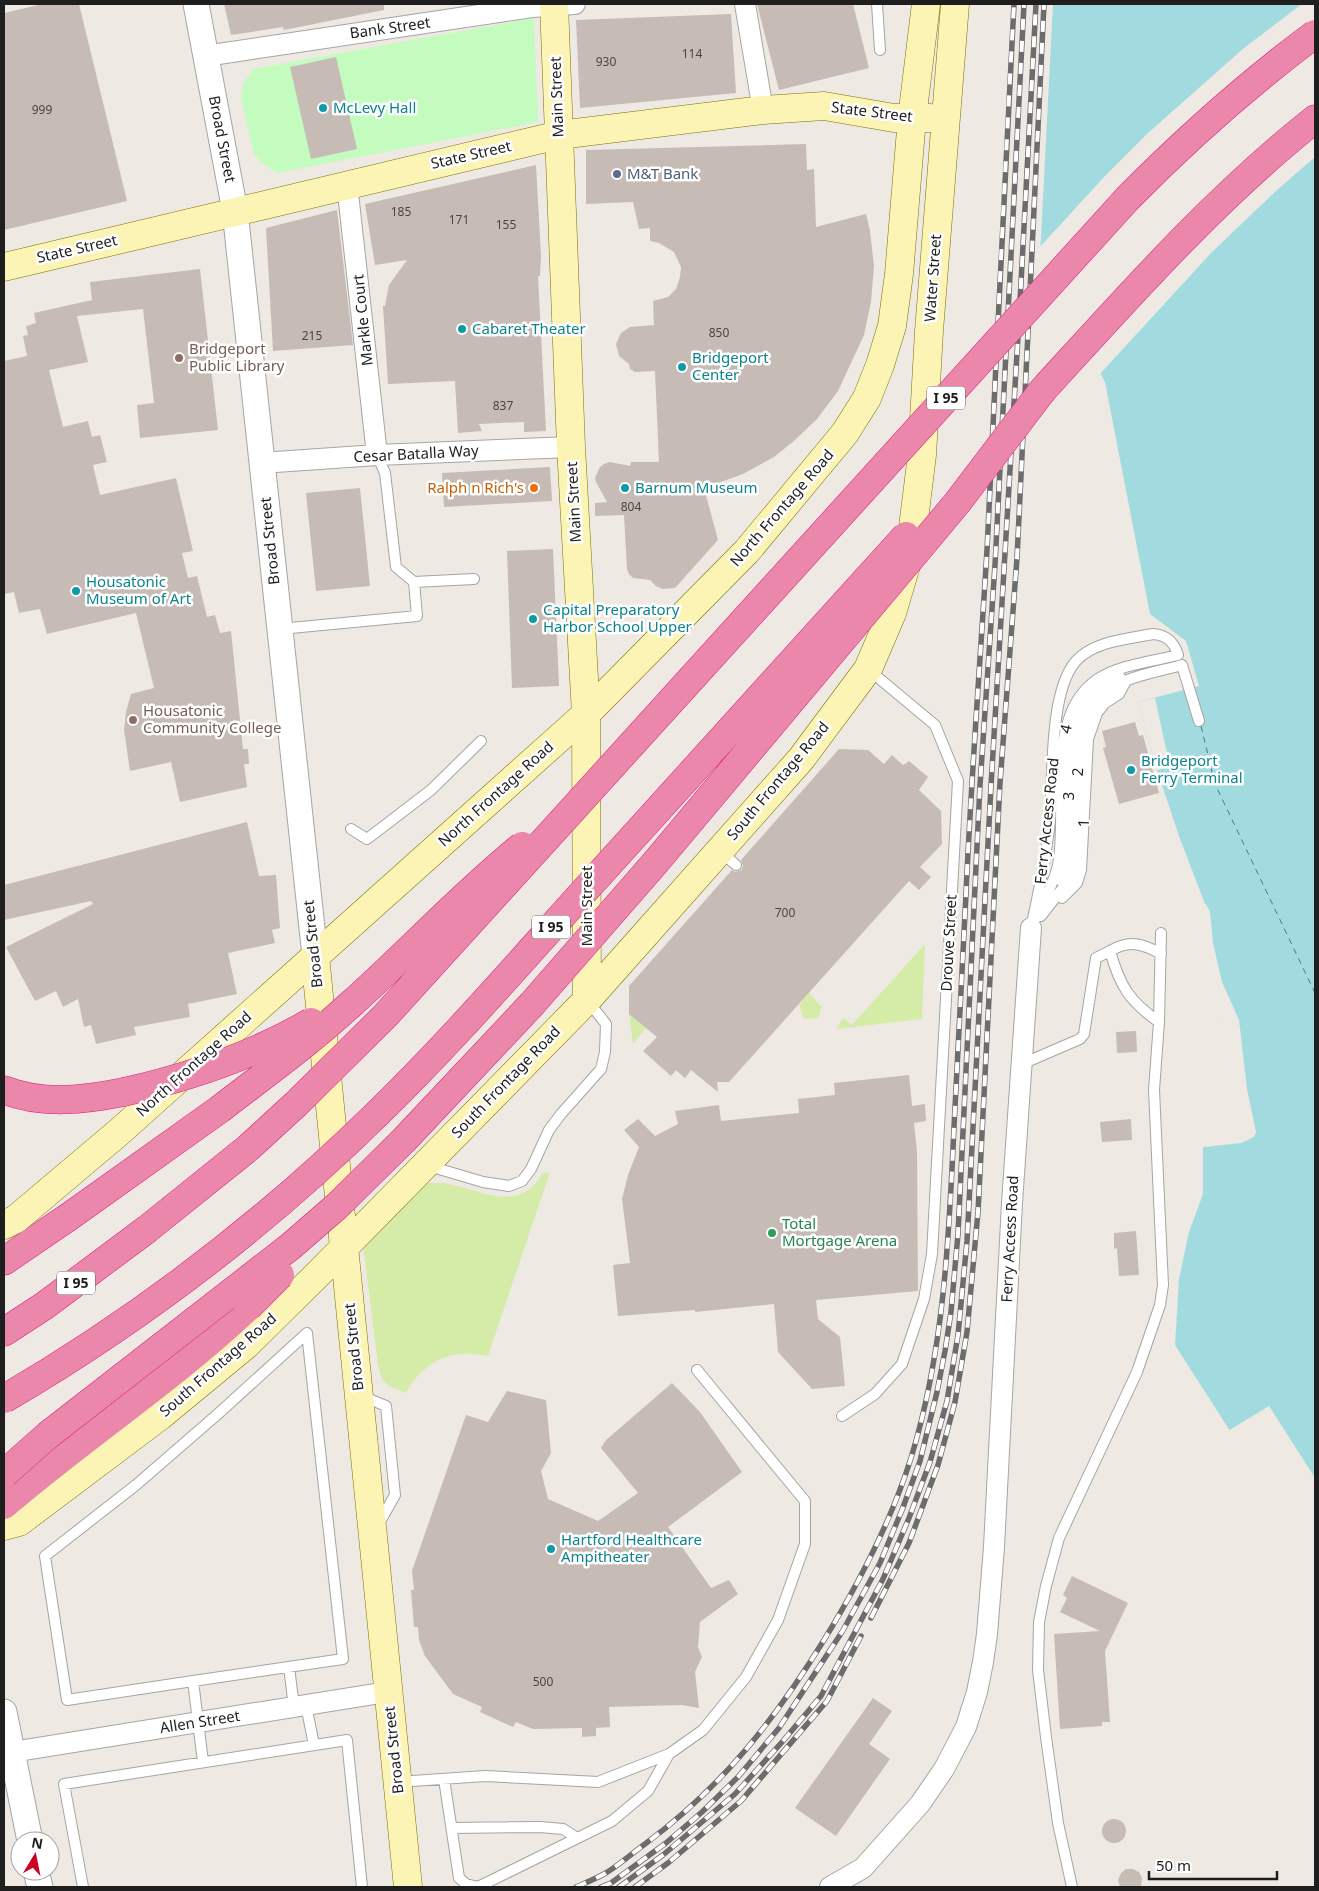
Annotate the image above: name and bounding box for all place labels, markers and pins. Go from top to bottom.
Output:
place label: McLevy Hall [333,97,416,117]
marker: McLevy Hall [317,102,329,114]
place label: M&T Bank [627,163,698,183]
marker: M&T Bank [611,168,623,180]
place label: Cabaret Theater [472,318,586,338]
marker: Cabaret Theater [456,323,468,335]
place label: Bridgeport Public Library [189,338,285,375]
place label: Bridgeport Center [692,347,769,384]
marker: Bridgeport Public Library [173,352,185,364]
marker: Bridgeport Center [676,361,688,373]
place label: Ralph n Rich's [427,477,524,497]
place label: Barnum Museum [635,477,758,497]
marker: Ralph n Rich's [528,482,540,494]
marker: Barnum Museum [619,482,631,494]
place label: Housatonic Museum of Art [86,571,192,608]
marker: Housatonic Museum of Art [70,585,82,597]
place label: Capital Preparatory Harbor School Upper [543,599,692,636]
marker: Capital Preparatory Harbor School Upper [527,613,539,625]
place label: Housatonic Community College [143,700,281,737]
marker: Housatonic Community College [127,714,139,726]
place label: Bridgeport Ferry Terminal [1141,750,1243,787]
marker: Bridgeport Ferry Terminal [1125,764,1137,776]
place label: Total Mortgage Arena [782,1213,897,1250]
marker: Total Mortgage Arena [766,1227,778,1239]
place label: Hartford Healthcare Ampitheater [561,1529,702,1566]
marker: Hartford Healthcare Ampitheater [545,1543,557,1555]

